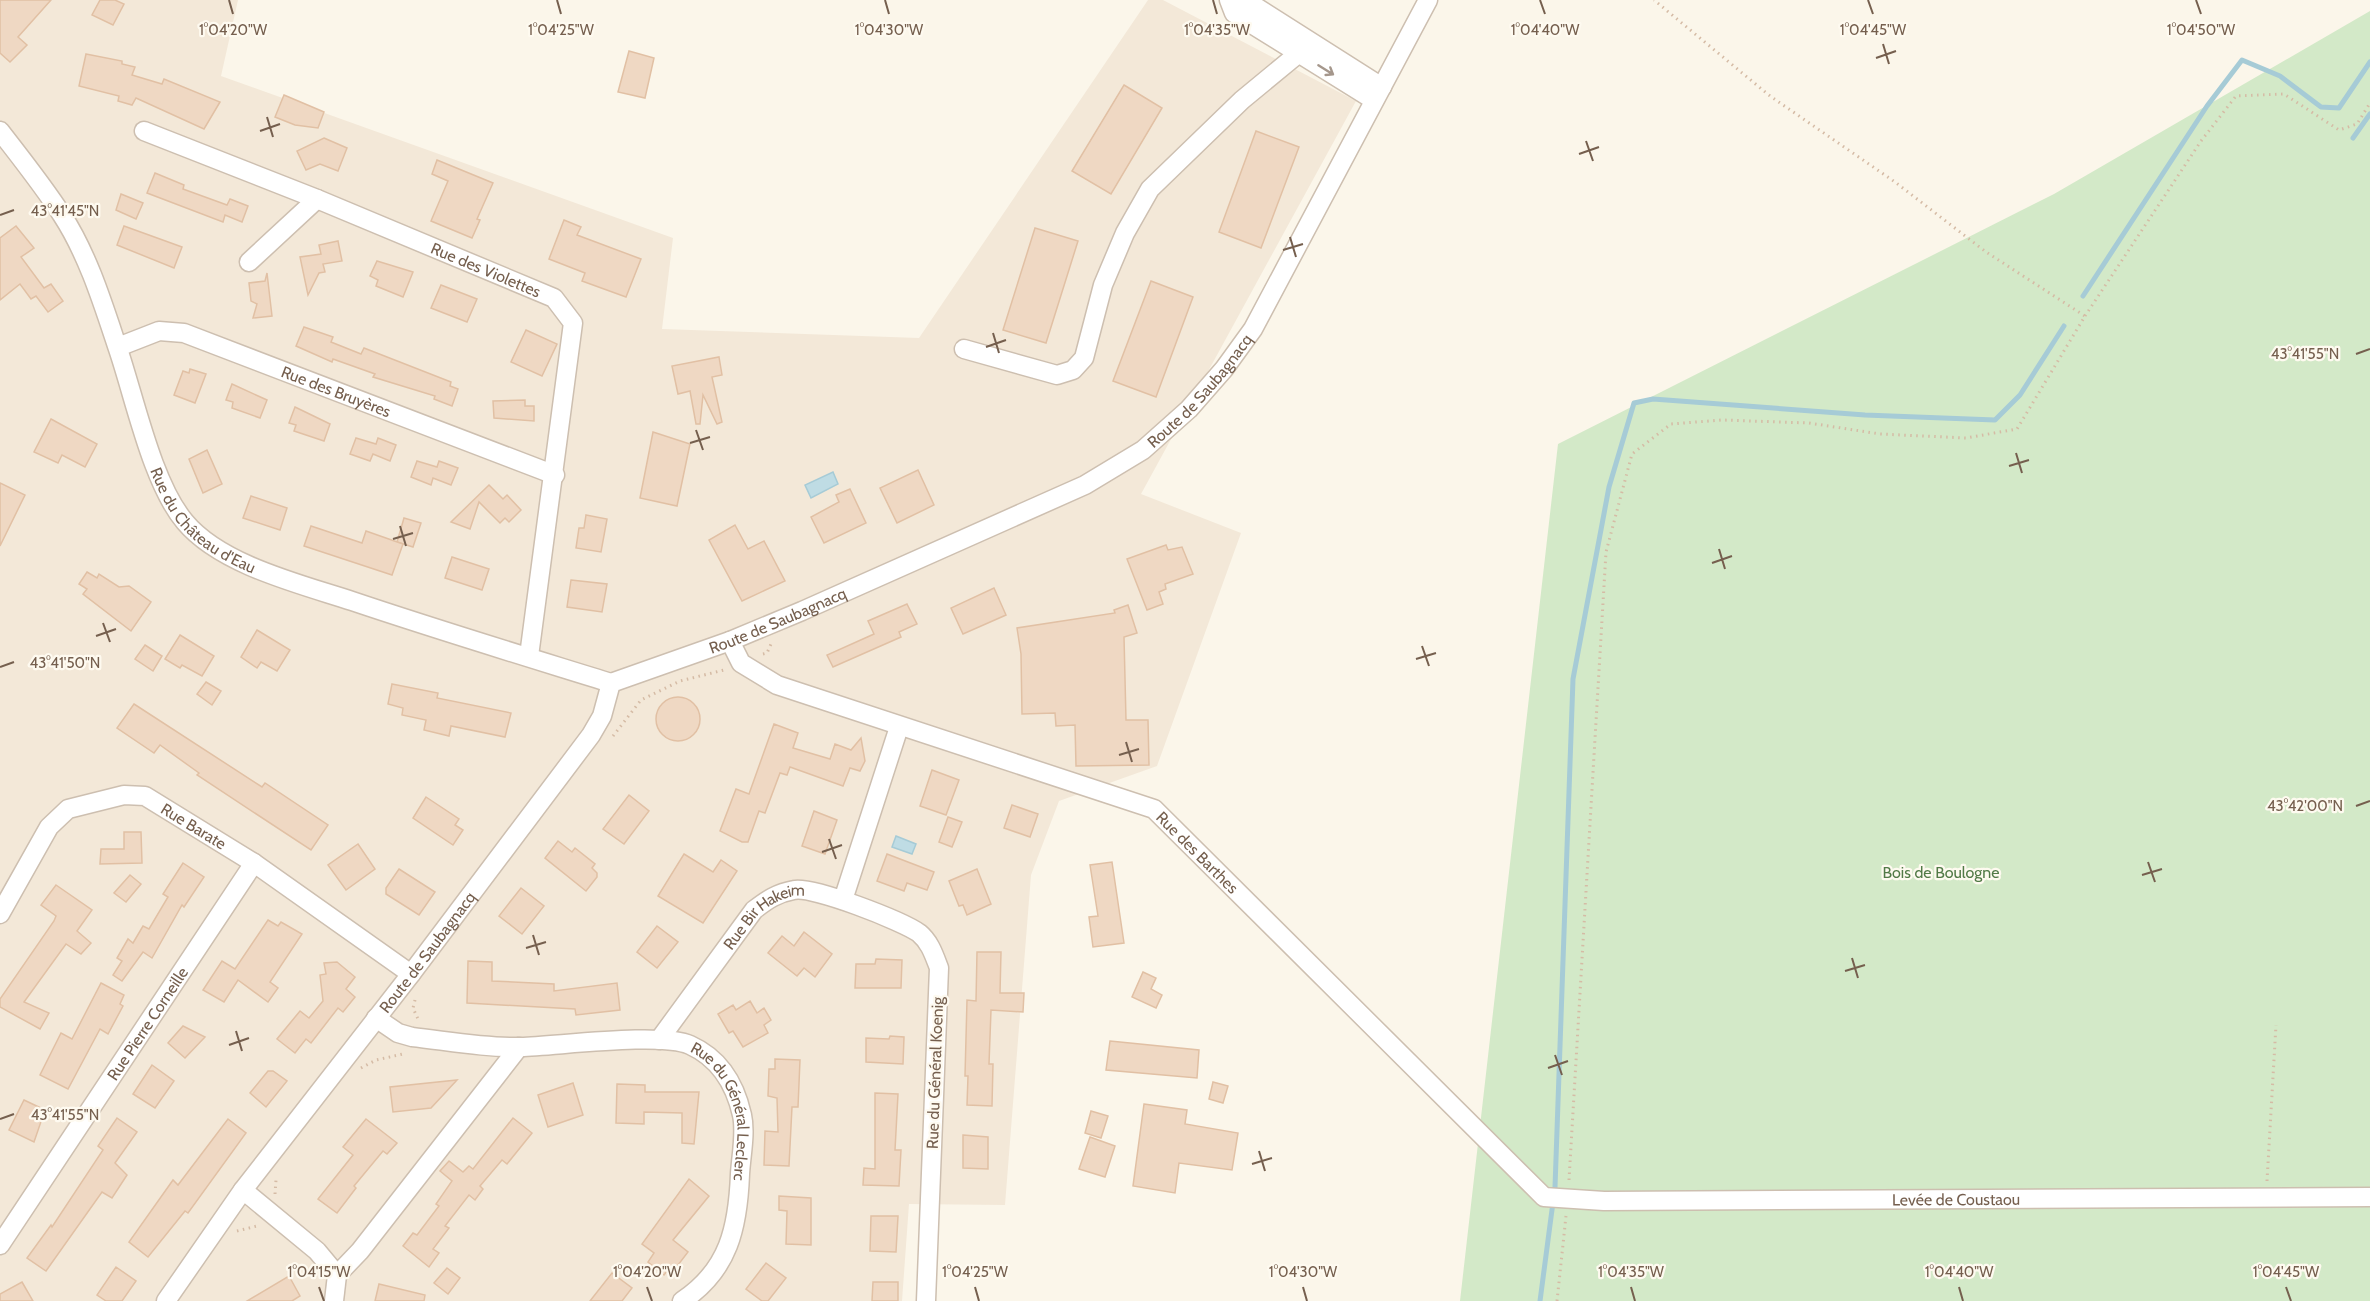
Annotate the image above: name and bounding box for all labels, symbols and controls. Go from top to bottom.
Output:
text: 1°04'20"W [199,21,268,39]
text: 1°04'25"W [528,21,595,39]
text: 1°04'30"W [855,21,924,39]
text: 1°04'35"W [1184,21,1251,39]
text: 1°04'40"W [1511,21,1580,39]
text: 1°04'45"W [1840,21,1907,39]
text: 1°04'50"W [2167,21,2236,39]
one-way arrow [1317,63,1334,76]
text: 43°41'45"N [31,202,99,220]
street label: Rue des Violettes [428,238,544,301]
street label: Route de Saubagnacq [1143,330,1256,451]
text: 43°41'55"N [2271,345,2339,363]
street label: Rue des Bruyères [279,362,394,421]
street label: Rue du Château d'Eau [147,464,259,577]
street label: Route de Saubagnacq [706,583,849,657]
text: 43°41'50"N [30,654,100,672]
text: 43°42'00"N [2267,797,2343,815]
street label: Rue Barate [158,799,230,853]
street label: Rue des Barthes [1152,807,1243,897]
park label: Bois de Boulogne [1883,863,1999,882]
street label: Rue Bir Hakeim [719,880,805,953]
street label: Route de Saubagnacq [375,888,479,1016]
street label: Rue Pierre Corneille [103,963,192,1084]
street label: Rue du Général Koenig [923,996,947,1149]
street label: Rue du Général Leclerc [688,1038,753,1181]
text: 43°41'55"N [31,1106,99,1124]
street label: Levée de Coustaou [1892,1189,2020,1209]
text: 1°04'15"W [288,1263,351,1281]
text: 1°04'20"W [613,1263,682,1281]
text: 1°04'25"W [942,1263,1009,1281]
text: 1°04'30"W [1269,1263,1338,1281]
text: 1°04'35"W [1598,1263,1665,1281]
text: 1°04'40"W [1925,1263,1994,1281]
text: 1°04'45"W [2253,1263,2320,1281]

